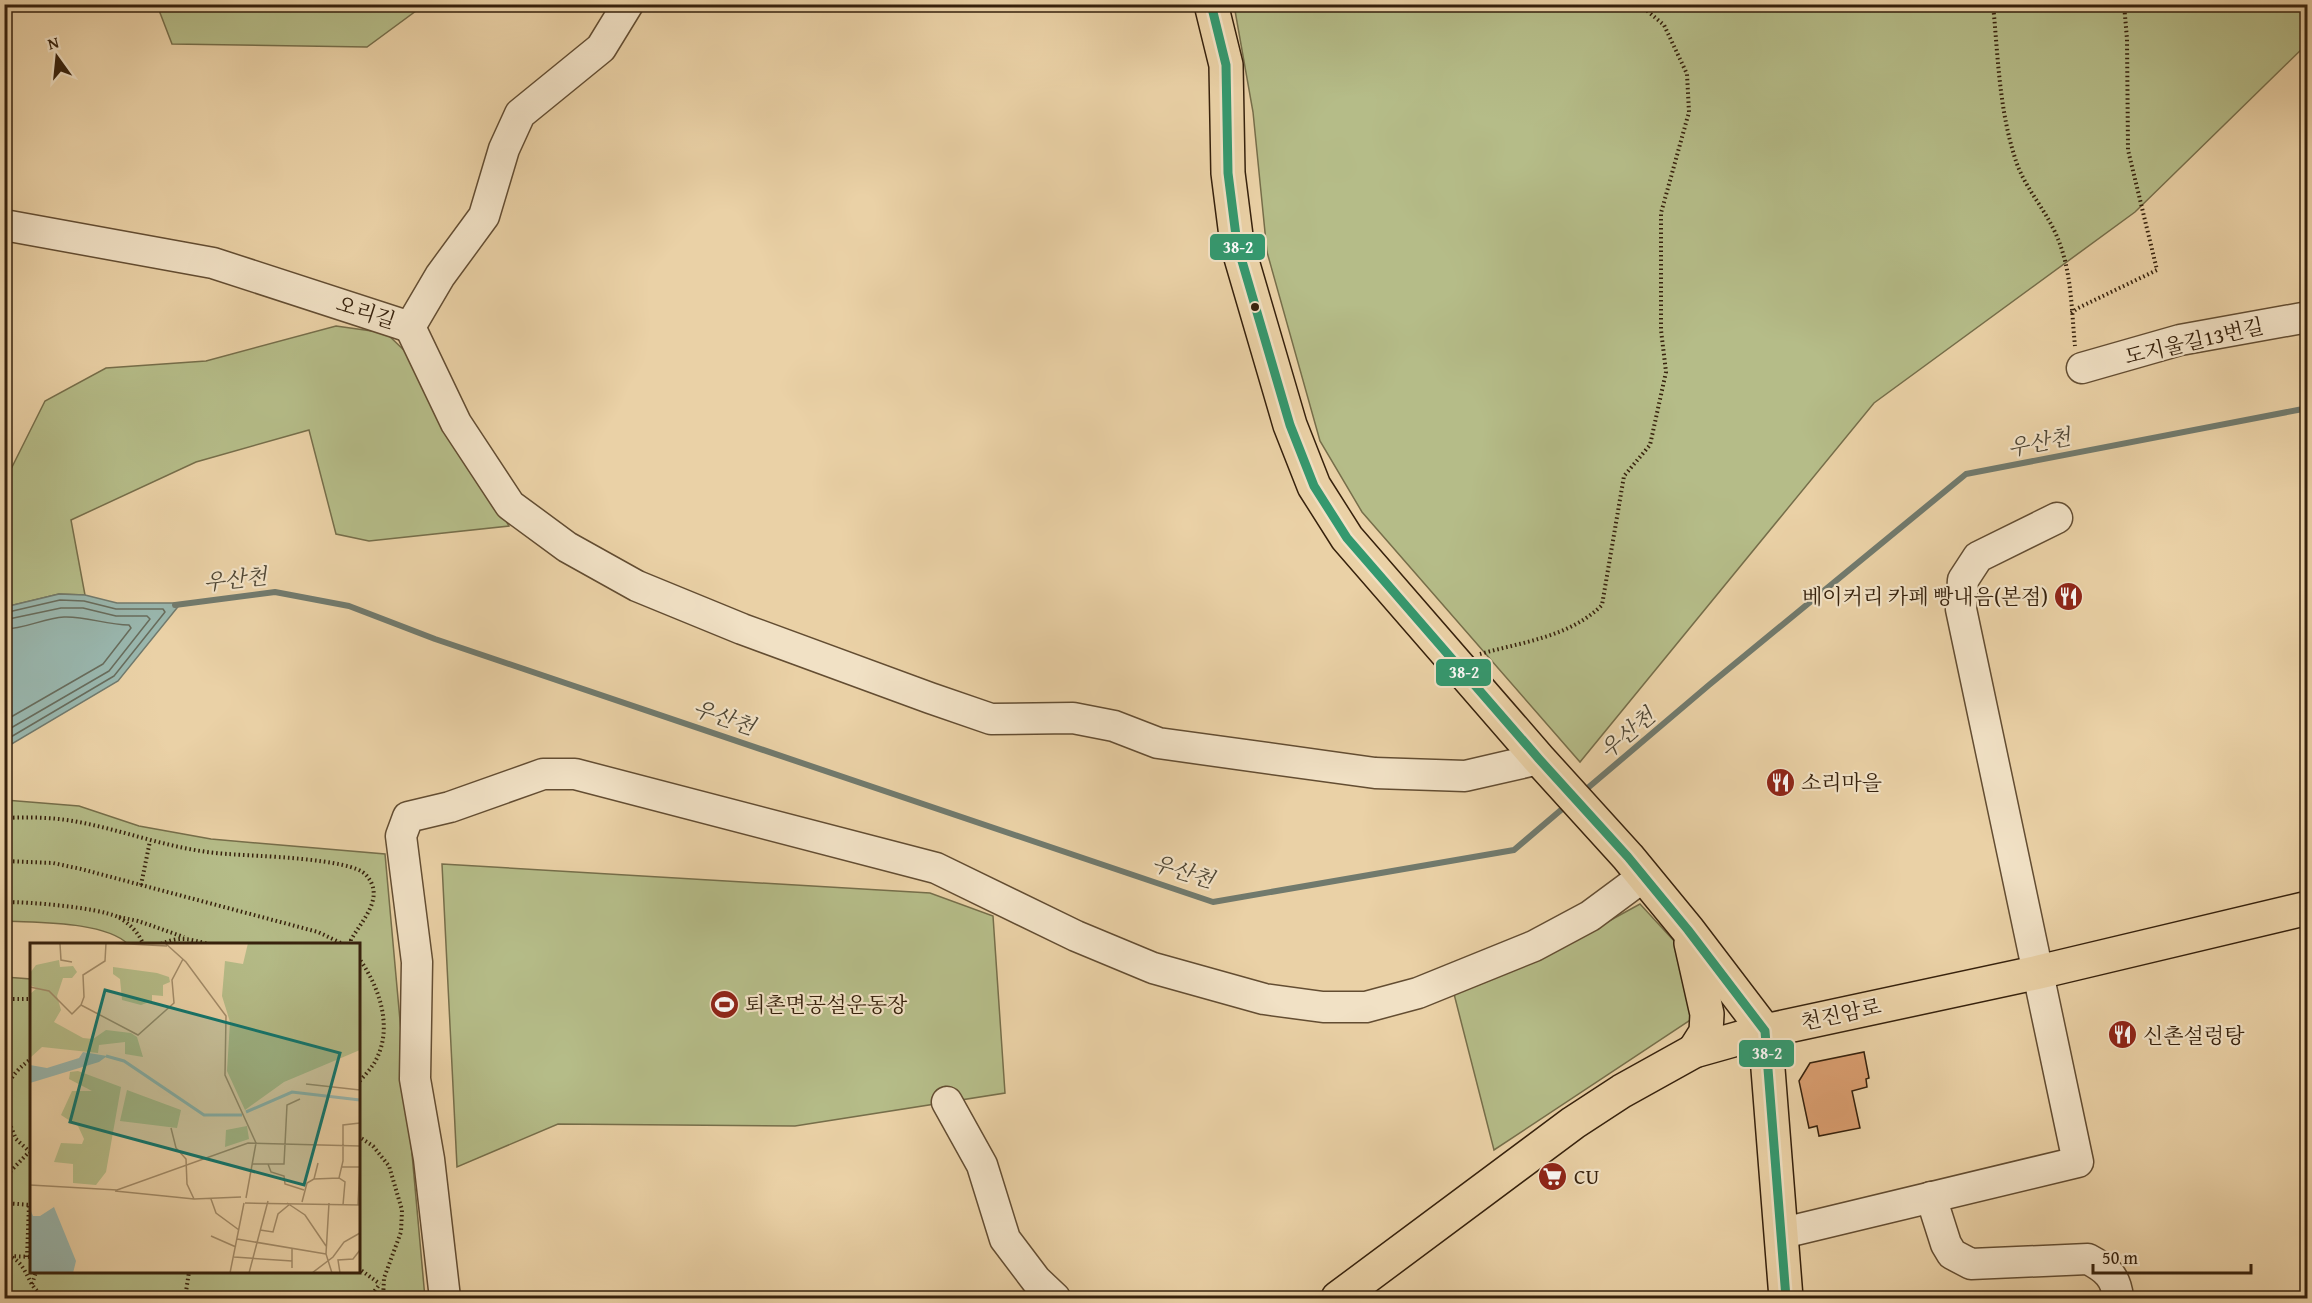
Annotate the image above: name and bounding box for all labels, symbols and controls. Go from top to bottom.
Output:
north arrow [27,27,87,87]
text: N [45,29,62,55]
line badge: 38-2 [1209,233,1266,261]
text: 38-2 [1223,235,1253,259]
street label: 오리길 [332,288,400,336]
unlabelled marker [1249,301,1261,313]
street label: 도지울길13번길 [2121,310,2267,372]
water label: 우산천 [2005,420,2075,464]
water label: 우산천 [202,560,270,598]
restaurant icon: 베이커리 카페 빵내음(본점) [2053,580,2085,612]
place label: 베이커리 카페 빵내음(본점) [1802,581,2048,612]
line badge: 38-2 [1435,658,1492,687]
text: 38-2 [1449,660,1479,684]
water label: 우산천 [689,691,761,743]
water label: 우산천 [1592,699,1663,766]
restaurant icon: 소리마을 [1764,766,1796,798]
place label: 소리마을 [1801,767,1882,798]
water label: 우산천 [1148,846,1220,896]
inset map [30,943,360,1273]
sports icon: 퇴촌면공설운동장 [708,988,740,1020]
place label: 퇴촌면공설운동장 [745,989,908,1020]
street label: 천진암로 [1798,990,1884,1038]
restaurant icon: 신촌설렁탕 [2106,1019,2138,1051]
place label: 신촌설렁탕 [2143,1020,2245,1051]
line badge: 38-2 [1738,1039,1795,1068]
text: 38-2 [1752,1041,1782,1065]
supermarket icon: CU [1537,1160,1569,1192]
place label: CU [1574,1161,1599,1192]
scale bar [2093,1237,2250,1275]
text: 50 m [2102,1244,2138,1271]

